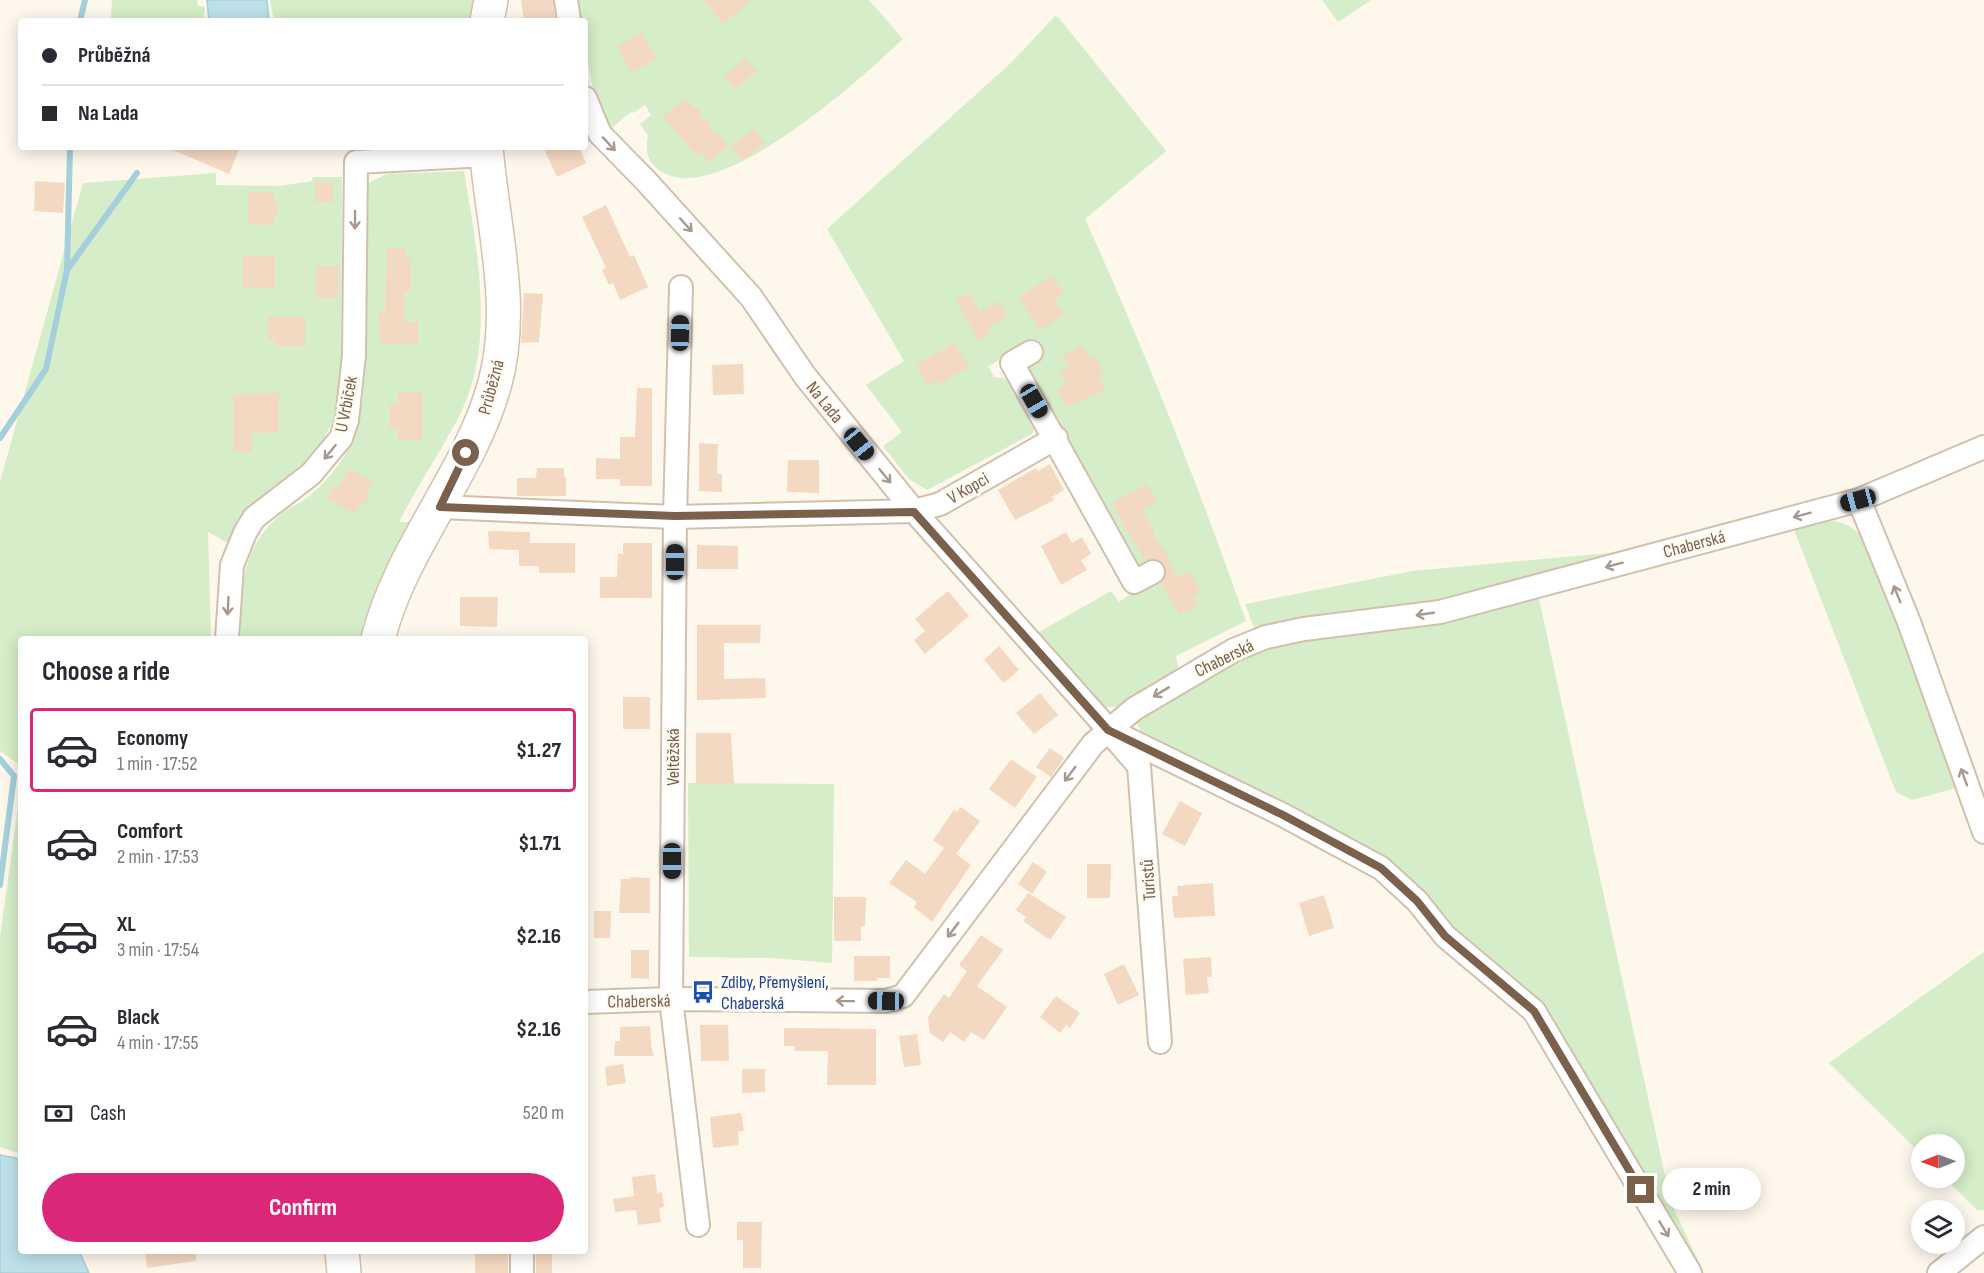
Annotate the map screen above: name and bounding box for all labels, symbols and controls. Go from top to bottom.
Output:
text: Průběžná [78,42,151,69]
text: Na Lada [78,100,139,127]
one-way arrow [602,137,616,152]
one-way arrow [349,210,361,230]
one-way arrow [679,217,693,232]
car [671,315,689,351]
street label: Průběžná [474,357,509,417]
street label: U Vrbiček [331,374,362,434]
street label: Na Lada [802,377,848,427]
car [1017,381,1051,421]
car [841,424,877,464]
route start [452,439,479,466]
one-way arrow [324,444,337,460]
one-way arrow [878,467,891,483]
street label: V Kopci [944,468,993,509]
car [1838,487,1878,513]
one-way arrow [1793,510,1812,521]
street label: Chaberská [1661,526,1727,563]
car [666,544,684,580]
one-way arrow [1604,560,1623,571]
one-way arrow [1891,585,1902,604]
one-way arrow [222,596,233,616]
one-way arrow [1416,609,1435,620]
street label: Chaberská [1191,635,1257,682]
text: Choose a ride [42,656,170,688]
one-way arrow [1153,686,1170,698]
icon: car [45,723,99,777]
text: Economy [117,725,188,752]
street label: Veltěžská [663,728,684,786]
text: $1.27 [516,737,561,764]
text: 1 min · 17:52 [117,752,198,776]
one-way arrow [1064,766,1077,782]
one-way arrow [1958,768,1969,787]
icon: car [45,816,99,870]
text: Comfort [117,818,183,845]
text: $1.71 [518,830,561,857]
car [663,843,681,879]
text: 2 min · 17:53 [117,845,199,869]
street label: Turistů [1137,859,1160,901]
icon: car [45,909,99,963]
text: XL [117,911,136,938]
one-way arrow [947,921,959,937]
text: $2.16 [516,923,561,950]
text: 3 min · 17:54 [117,938,199,962]
place label: Zdiby, Přemyšlení, Chaberská [721,972,829,1014]
bus stop icon: Zdiby, Přemyšlení, Chaberská [690,979,716,1005]
street label: Chaberská [607,990,671,1013]
car [868,992,904,1010]
one-way arrow [836,995,856,1007]
icon: car [45,1002,99,1056]
text: Black [117,1004,159,1031]
text: $2.16 [516,1016,561,1043]
text: 4 min · 17:55 [117,1031,199,1055]
icon: cash [42,1097,75,1130]
text: Cash [90,1100,126,1127]
text: 520 m [523,1101,564,1125]
north arrow [1911,1134,1965,1188]
map controls [1911,1134,1965,1254]
callout: 2 min [1662,1169,1761,1211]
button: Confirm [42,1173,564,1242]
route end [1627,1176,1654,1203]
text: 2 min [1692,1177,1731,1201]
button: layers [1911,1200,1965,1254]
one-way arrow [1658,1220,1670,1237]

